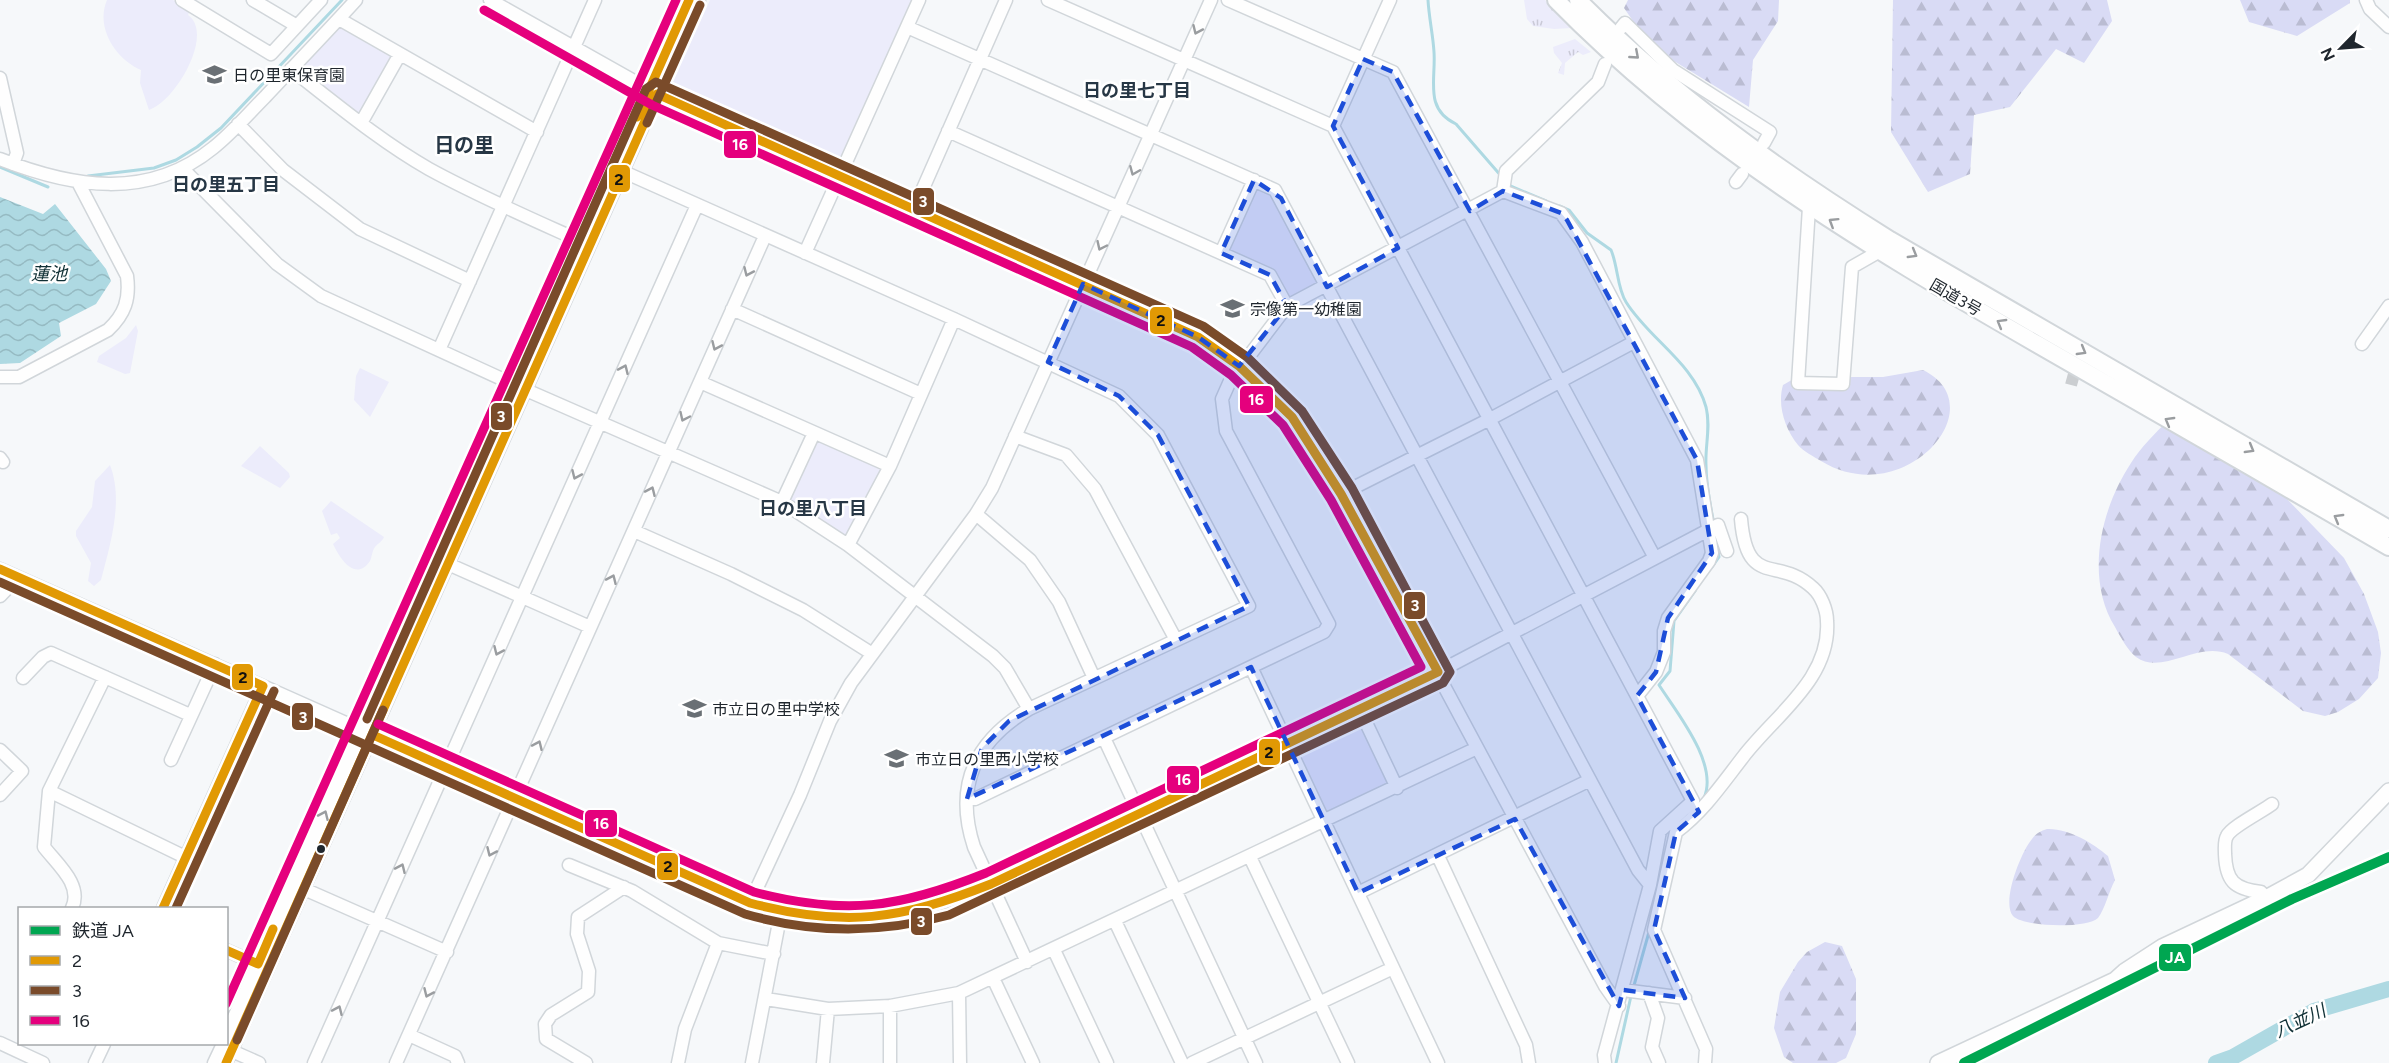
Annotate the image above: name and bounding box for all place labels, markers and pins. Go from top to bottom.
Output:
school or university icon: 日の里東保育園 [202,62,228,88]
place label: 日の里東保育園 [233,66,345,85]
school or university icon: 宗像第一幼稚園 [1219,296,1245,322]
place label: 宗像第一幼稚園 [1250,300,1362,319]
school or university icon: 市立日の里中学校 [681,696,707,722]
place label: 市立日の里中学校 [712,700,840,719]
school or university icon: 市立日の里西小学校 [884,746,910,772]
place label: 市立日の里西小学校 [915,750,1059,769]
unlabelled marker [315,843,327,855]

